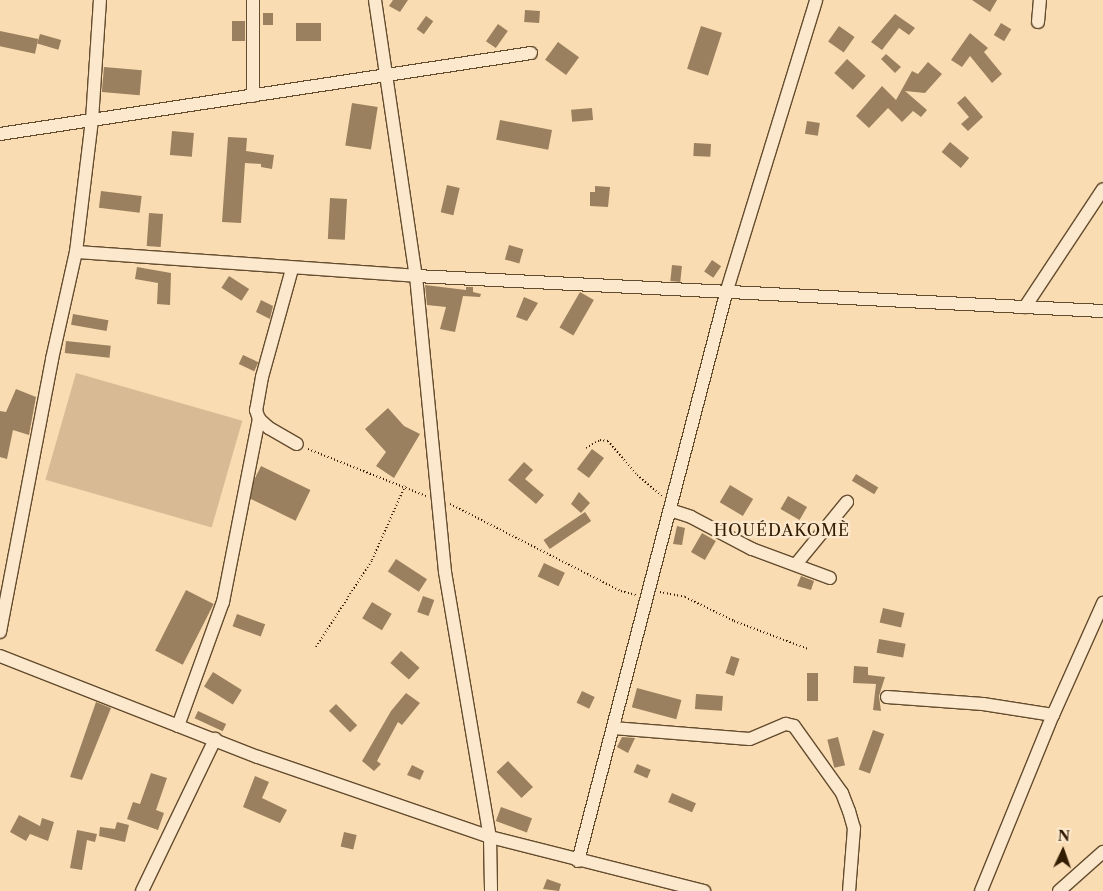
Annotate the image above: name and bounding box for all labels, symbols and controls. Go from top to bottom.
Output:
district label: HOUÉDAKOMÈ [713,520,851,540]
north arrow [1038,826,1088,876]
text: N [1057,827,1070,845]

